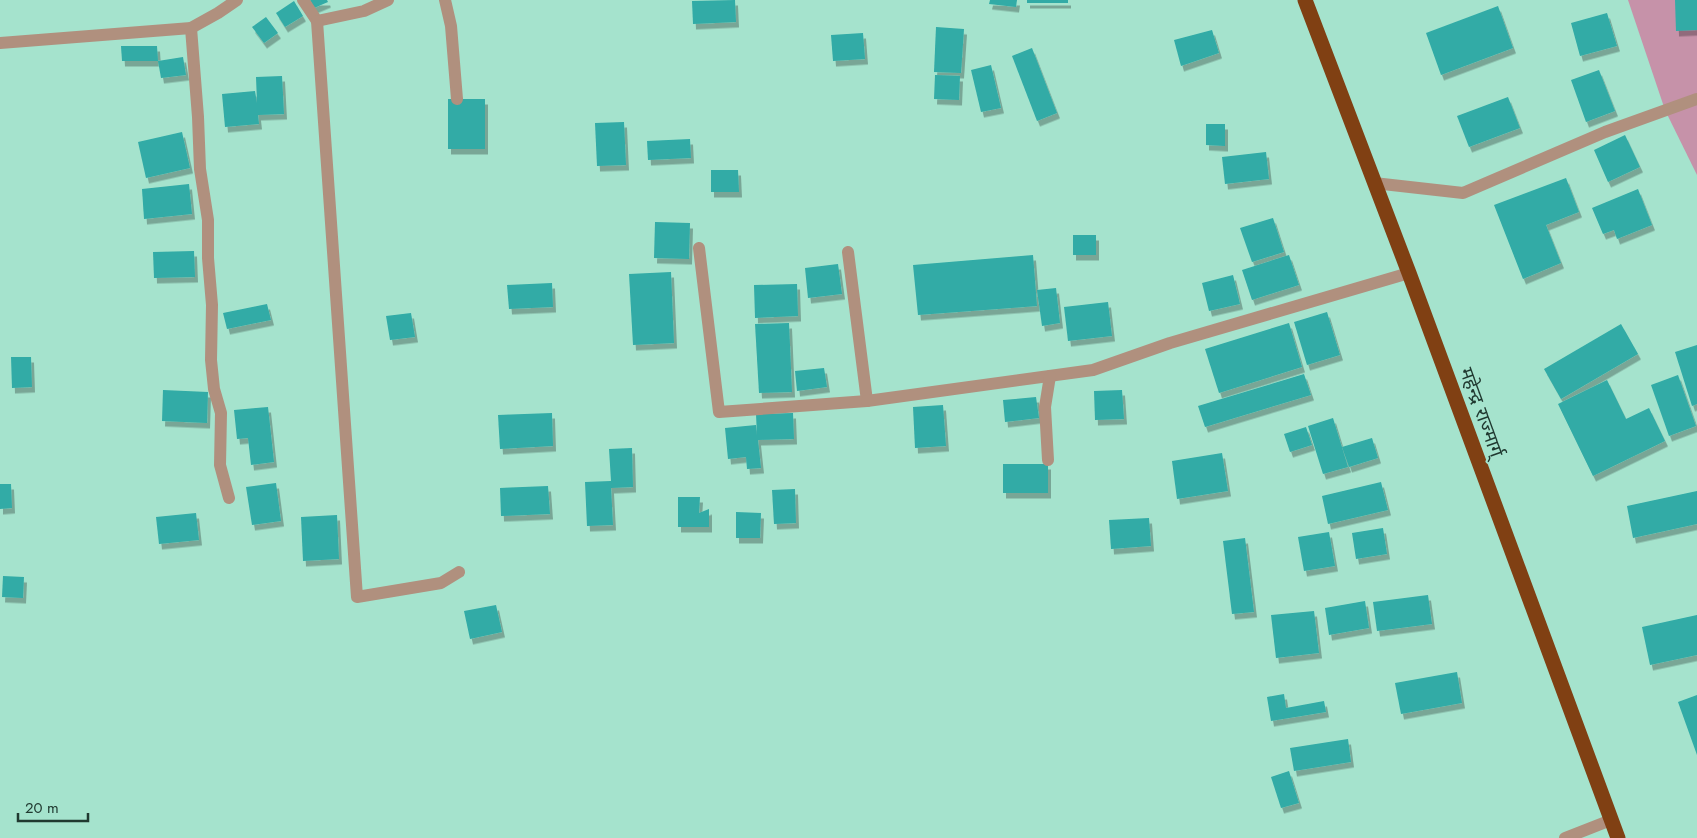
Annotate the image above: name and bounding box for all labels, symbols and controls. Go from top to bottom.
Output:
street label: महेन्द्र राज्मार्ग् [1453,364,1511,464]
scale bar [18,790,88,822]
text: 20 m [25,797,59,819]

